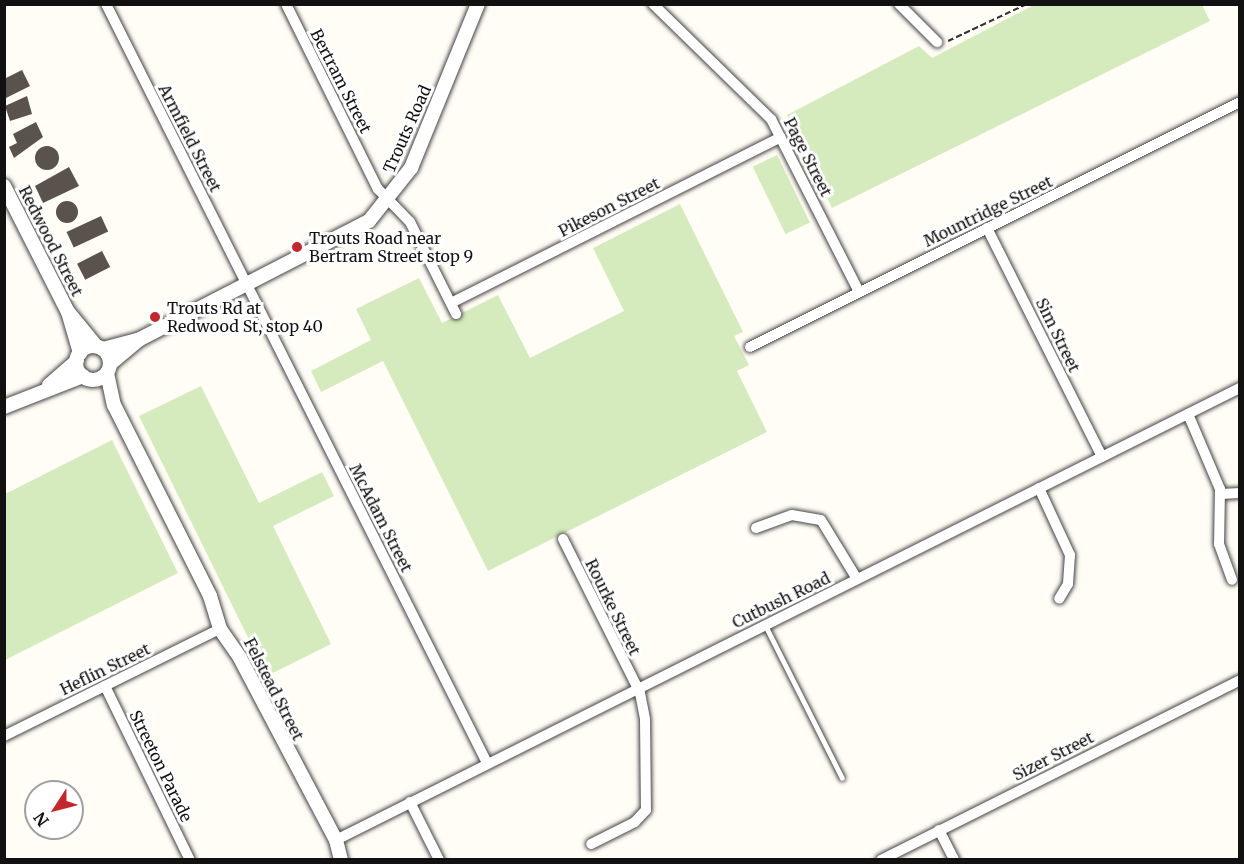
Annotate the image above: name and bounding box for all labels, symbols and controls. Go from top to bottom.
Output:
street label: Bertram Street [307,26,375,136]
street label: Armfield Street [155,81,225,195]
street label: Trouts Road [379,82,435,176]
street label: Page Street [780,114,836,200]
street label: Mountridge Street [920,171,1056,251]
street label: Pikeson Street [555,173,663,241]
street label: Redwood Street [15,183,87,299]
place label: Trouts Road near Bertram Street stop 9 [309,228,473,266]
marker: Trouts Road near Bertram Street stop 9 [290,240,304,254]
street label: Sim Street [1032,295,1084,375]
place label: Trouts Rd at Redwood St, stop 40 [167,298,323,336]
marker: Trouts Rd at Redwood St, stop 40 [148,310,162,324]
street label: McAdam Street [345,461,417,575]
street label: Rourke Street [581,556,645,658]
street label: Cutbush Road [729,568,833,632]
street label: Felstead Street [240,635,308,743]
street label: Heflin Street [57,639,153,699]
street label: Streeton Parade [126,707,196,825]
street label: Sizer Street [1009,727,1097,785]
north arrow [24,780,84,840]
text: N [29,808,53,830]

